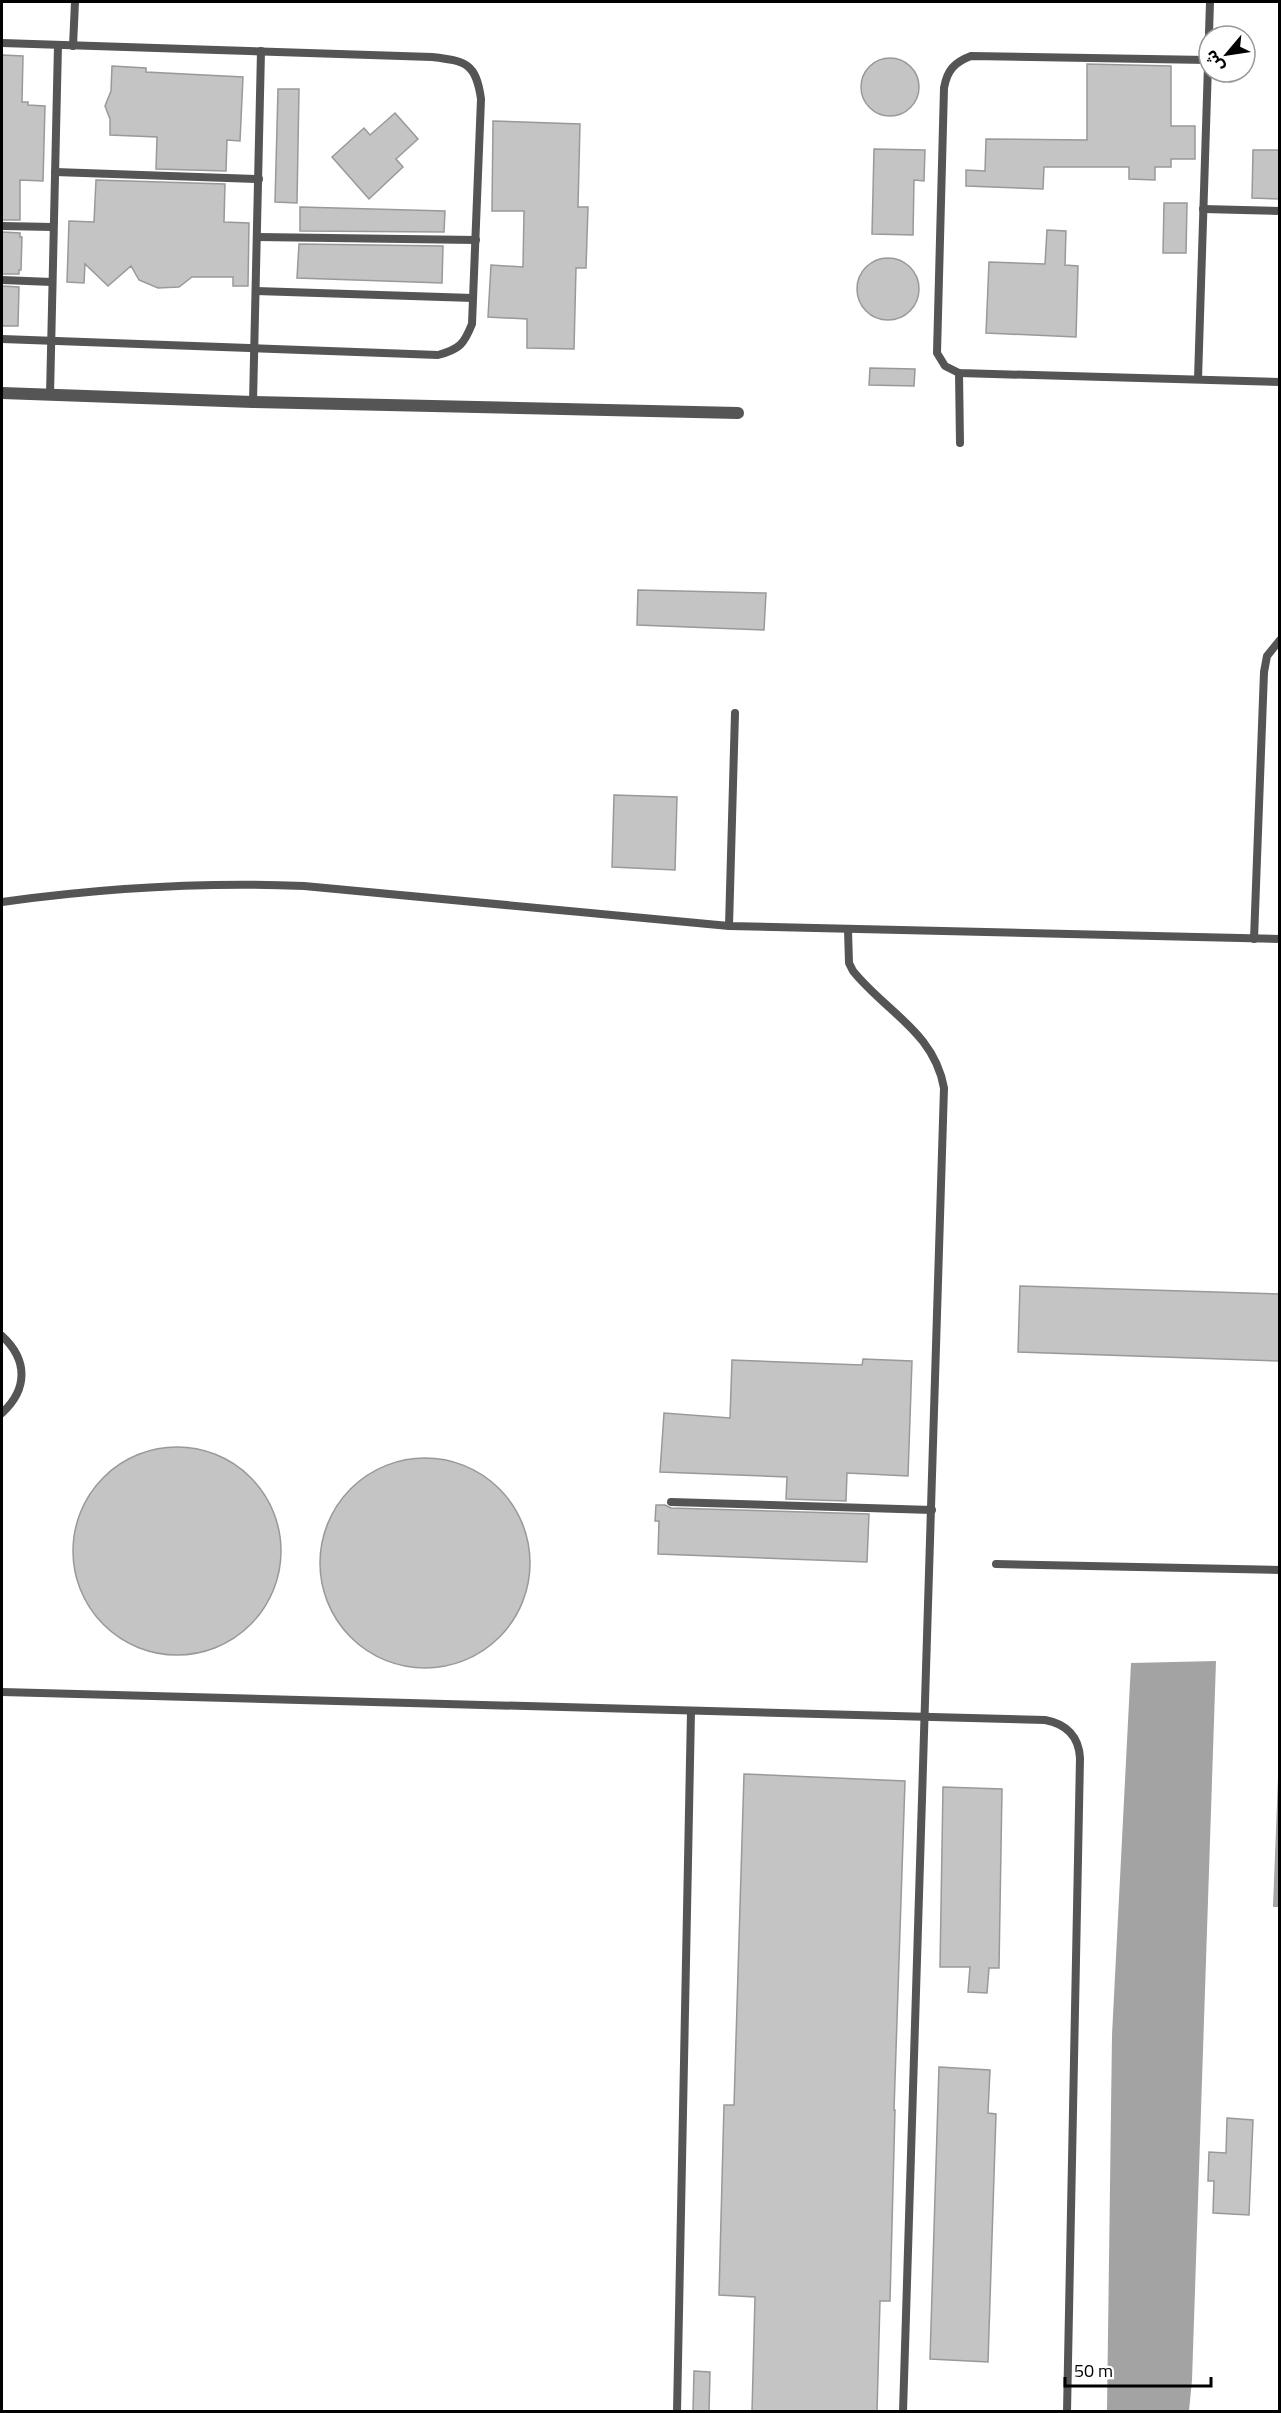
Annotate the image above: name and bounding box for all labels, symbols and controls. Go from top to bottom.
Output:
north arrow [1197,24,1257,84]
text: ش [1198,46,1230,77]
scale bar [1065,2350,1210,2388]
text: 50 m [1074,2357,1113,2384]

